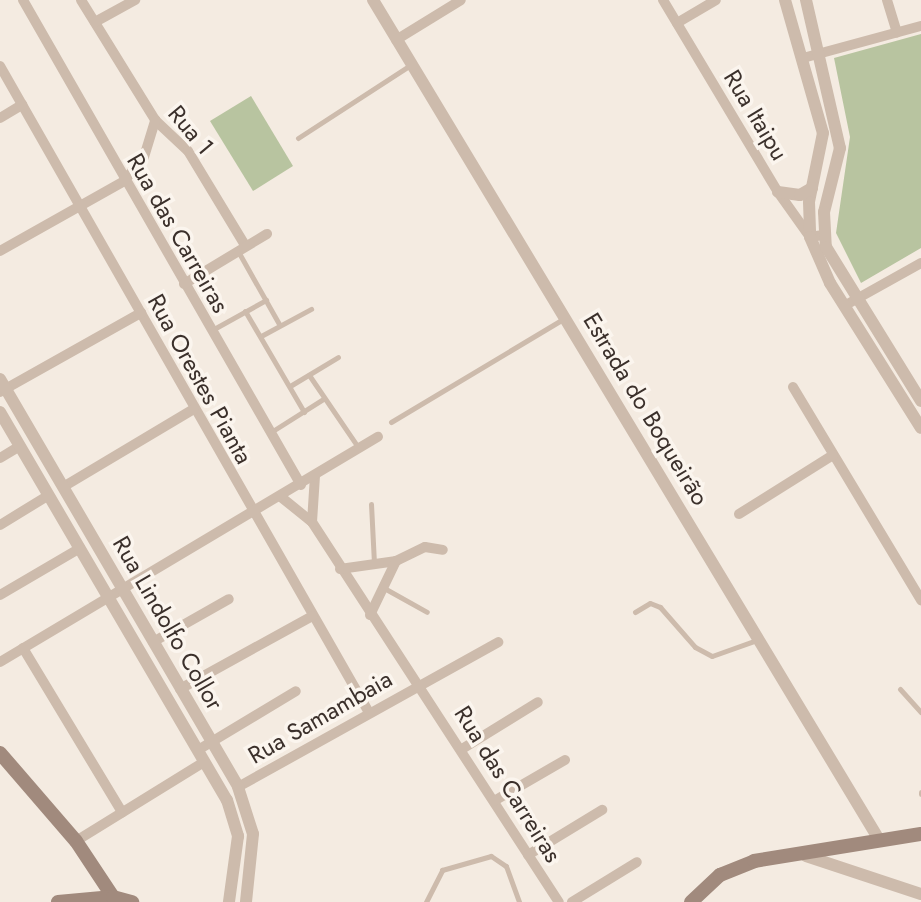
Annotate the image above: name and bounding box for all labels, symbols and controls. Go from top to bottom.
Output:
street label: Rua Itaipu [718,65,794,165]
street label: Rua 1 [162,99,220,161]
street label: Rua das Carreiras [121,148,235,318]
street label: Rua Orestes Pianta [141,289,259,469]
street label: Estrada do Boqueirão [577,308,715,510]
street label: Rua Lindolfo Collor [107,531,229,715]
street label: Rua Samambaia [243,664,397,770]
street label: Rua das Carreiras [448,700,568,868]

